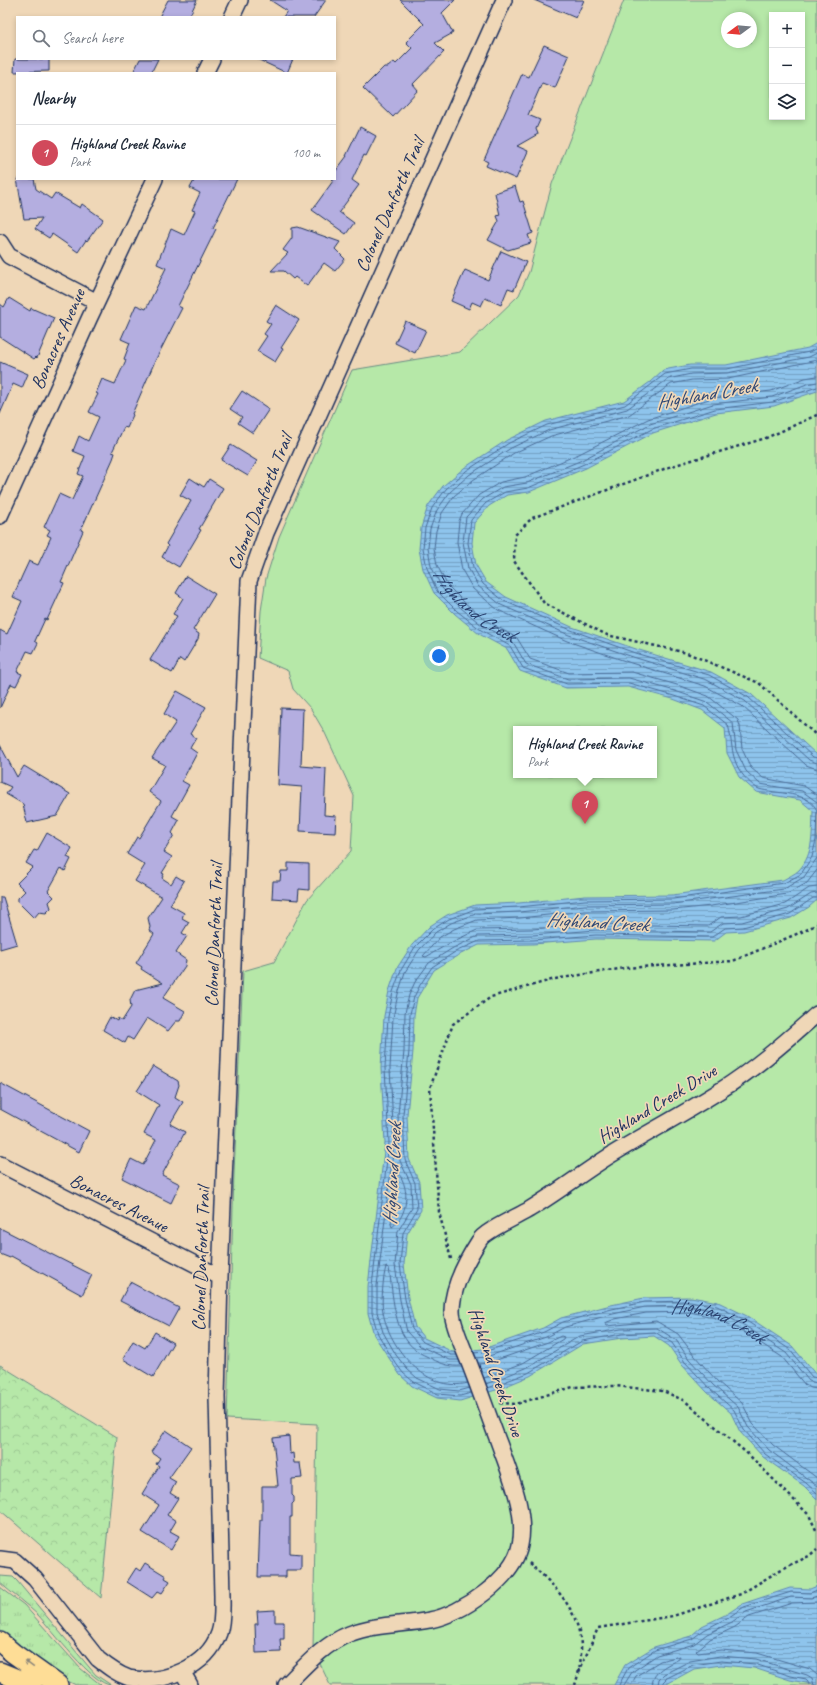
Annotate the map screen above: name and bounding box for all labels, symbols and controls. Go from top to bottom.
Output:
north arrow [721,12,757,48]
map controls [769,12,805,120]
button: + [769,12,805,48]
search box [16,16,336,60]
icon: search [30,27,52,49]
text: Search here [62,29,123,48]
button: − [769,48,805,84]
button: layers [769,84,805,120]
text: Nearby [32,88,75,109]
street label: Colonel Danforth Trail [350,131,432,276]
text: Highland Creek Ravine [70,135,185,154]
text: 1 [42,145,48,161]
text: 100 m [292,145,320,161]
text: Park [70,154,91,170]
street label: Bonacres Avenue [25,283,92,393]
water label: Highland Creek [654,372,762,415]
street label: Colonel Danforth Trail [222,427,300,573]
water label: Highland Creek [429,565,524,649]
your location [429,646,449,666]
popup [513,726,657,778]
text: Highland Creek Ravine [528,735,642,754]
text: Park [528,754,548,770]
pin: 1 [572,791,598,824]
street label: Colonel Danforth Trail [199,859,229,1007]
water label: Highland Creek [546,907,652,937]
street label: Highland Creek Drive [593,1058,723,1149]
water label: Highland Creek [377,1119,407,1225]
street label: Bonacres Avenue [66,1168,174,1239]
street label: Colonel Danforth Trail [186,1183,216,1331]
water label: Highland Creek [670,1293,774,1351]
street label: Highland Creek Drive [463,1304,530,1441]
one-way arrow [23,1660,34,1668]

